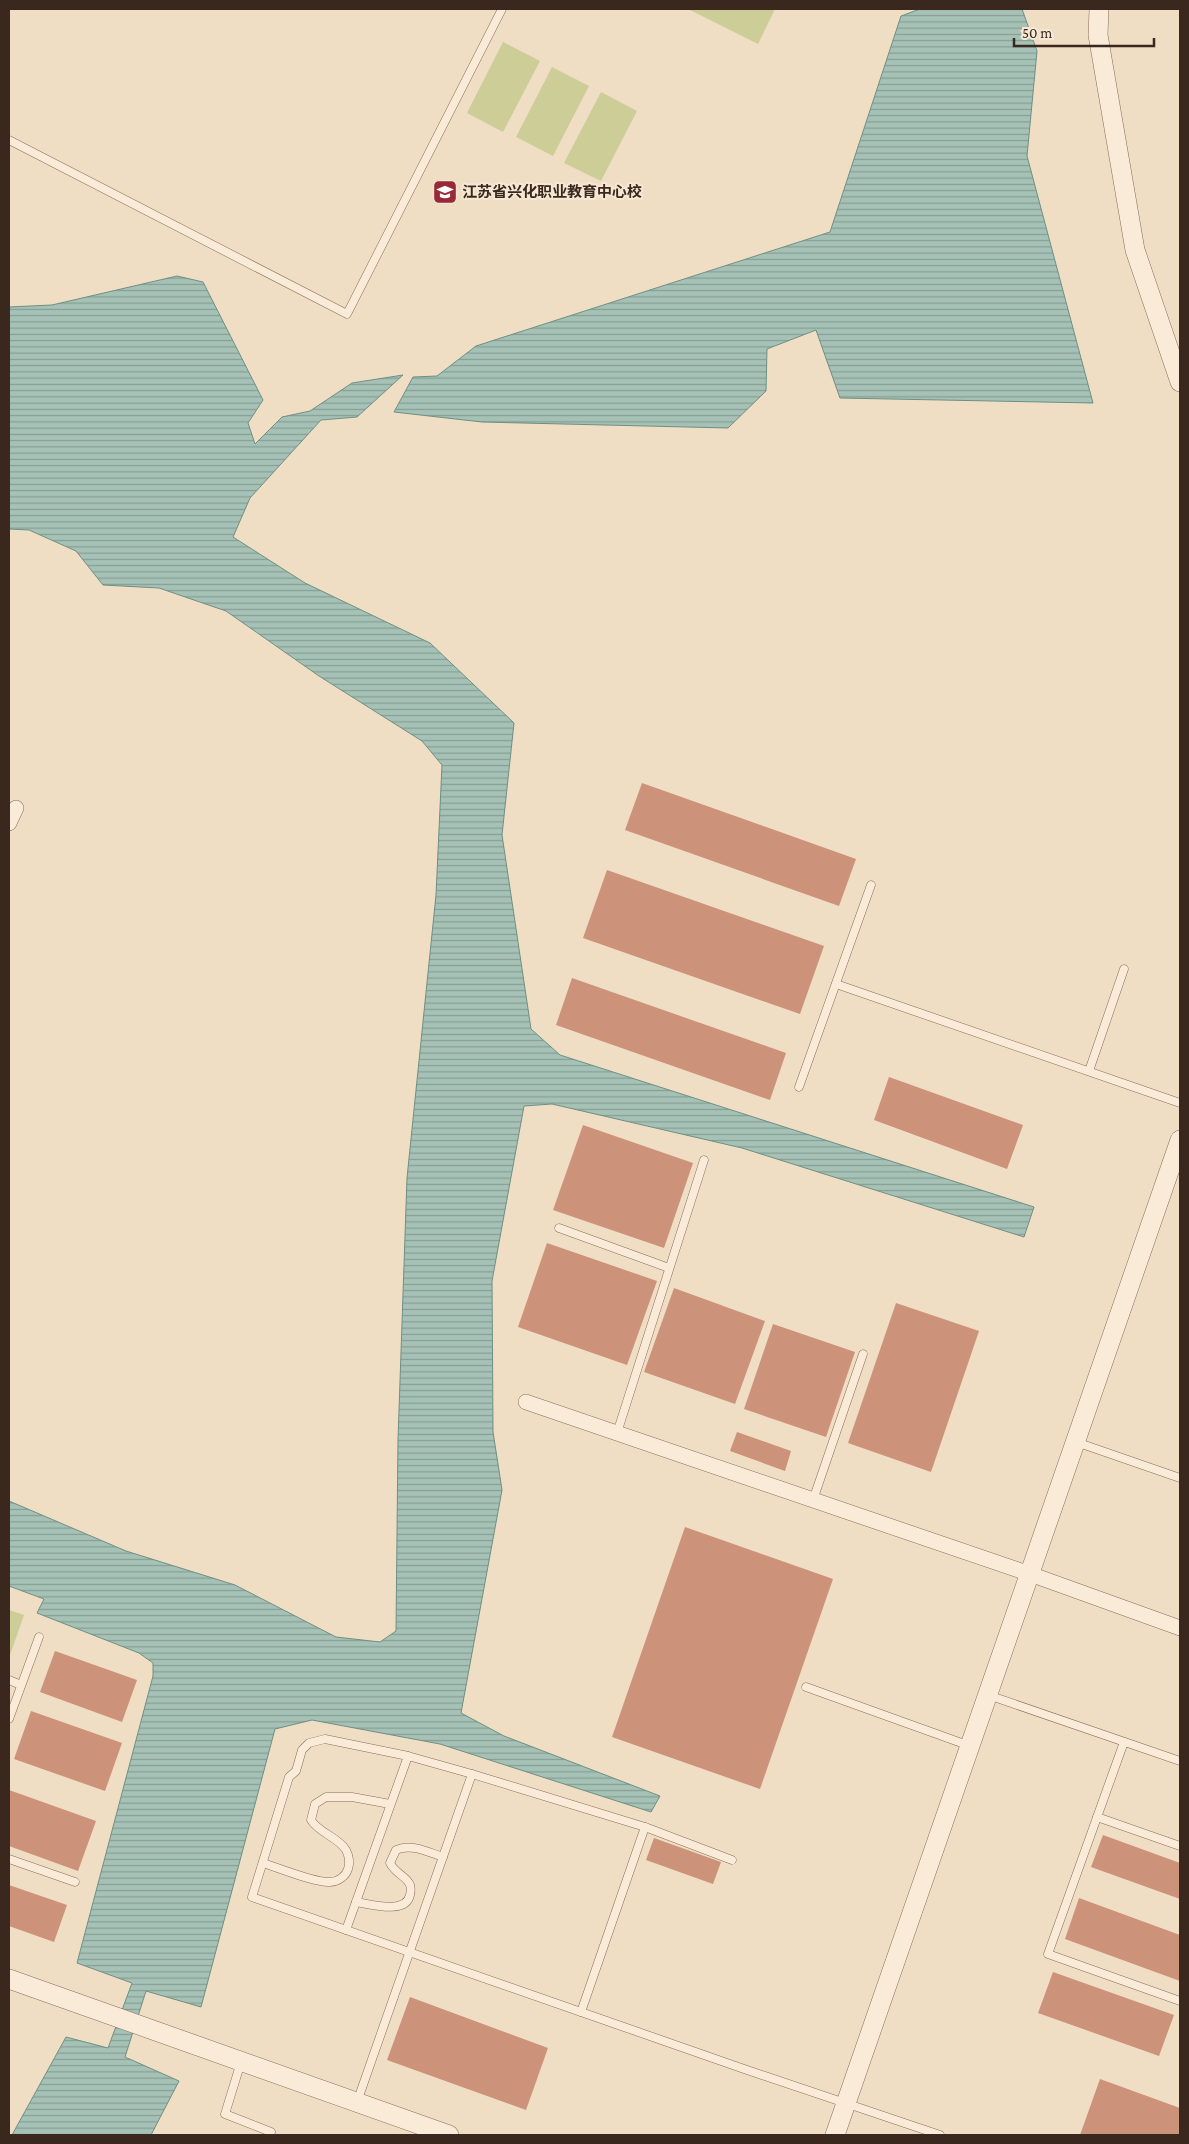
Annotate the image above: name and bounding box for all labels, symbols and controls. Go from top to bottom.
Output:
scale bar [1014,15,1154,47]
text: 50 m [1022,25,1052,41]
school or university icon: 江苏省兴化职业教育中心校 [432,179,458,205]
place label: 江苏省兴化职业教育中心校 [462,183,642,200]

